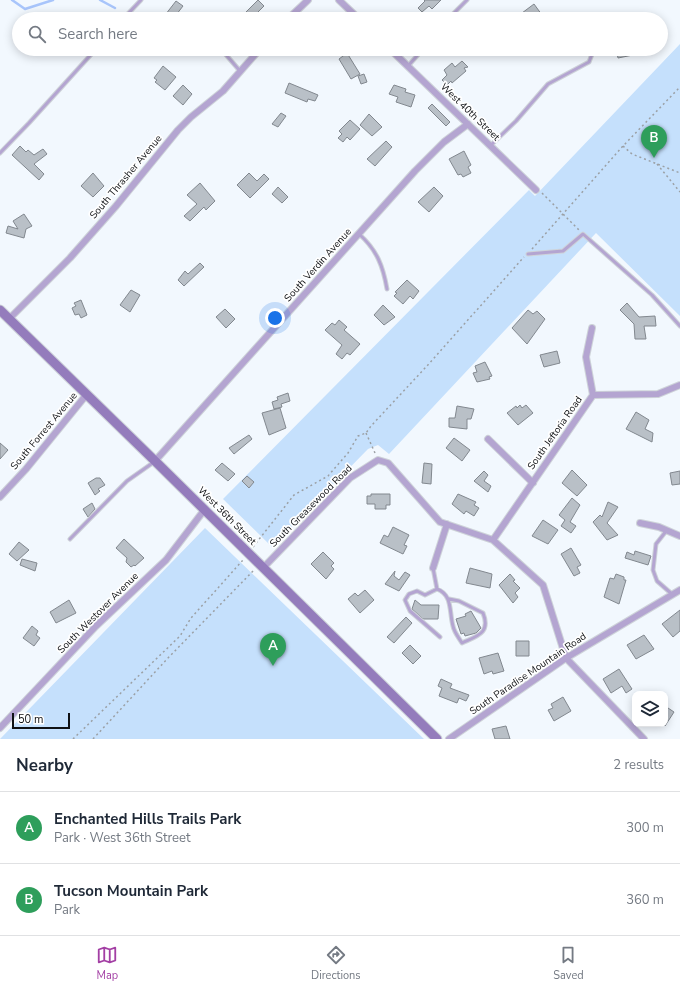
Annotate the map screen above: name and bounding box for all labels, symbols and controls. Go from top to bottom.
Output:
search box [12,12,668,56]
icon: search [26,23,48,45]
text: Search here [58,24,138,44]
street label: West 40th Street [437,80,503,144]
pin: B [641,125,667,158]
street label: South Thrasher Avenue [87,132,165,222]
street label: South Verdin Avenue [281,225,355,305]
your location [265,308,285,328]
street label: South Forrest Avenue [7,389,81,473]
street label: South Jeftoria Road [524,393,586,473]
street label: South Greasewood Road [267,461,356,550]
street label: West 36th Street [195,484,260,549]
street label: South Westover Avenue [54,569,142,657]
street label: South Paradise Mountain Road [467,629,589,718]
pin: A [260,633,286,666]
map controls [632,691,668,727]
button: layers [632,691,668,727]
scale bar [12,711,70,730]
text: 50 m [18,712,43,727]
text: Nearby [16,754,73,777]
text: 2 results [613,756,664,774]
text: Enchanted Hills Trails Park [54,809,241,829]
text: A [24,819,34,837]
text: 300 m [626,819,664,837]
text: Park · West 36th Street [54,829,191,847]
text: Tucson Mountain Park [54,881,208,901]
text: B [25,891,33,909]
text: 360 m [626,891,664,909]
text: Park [54,901,80,919]
tab: Map [96,944,118,983]
tab: Directions [311,944,361,983]
tab: Saved [553,944,584,983]

